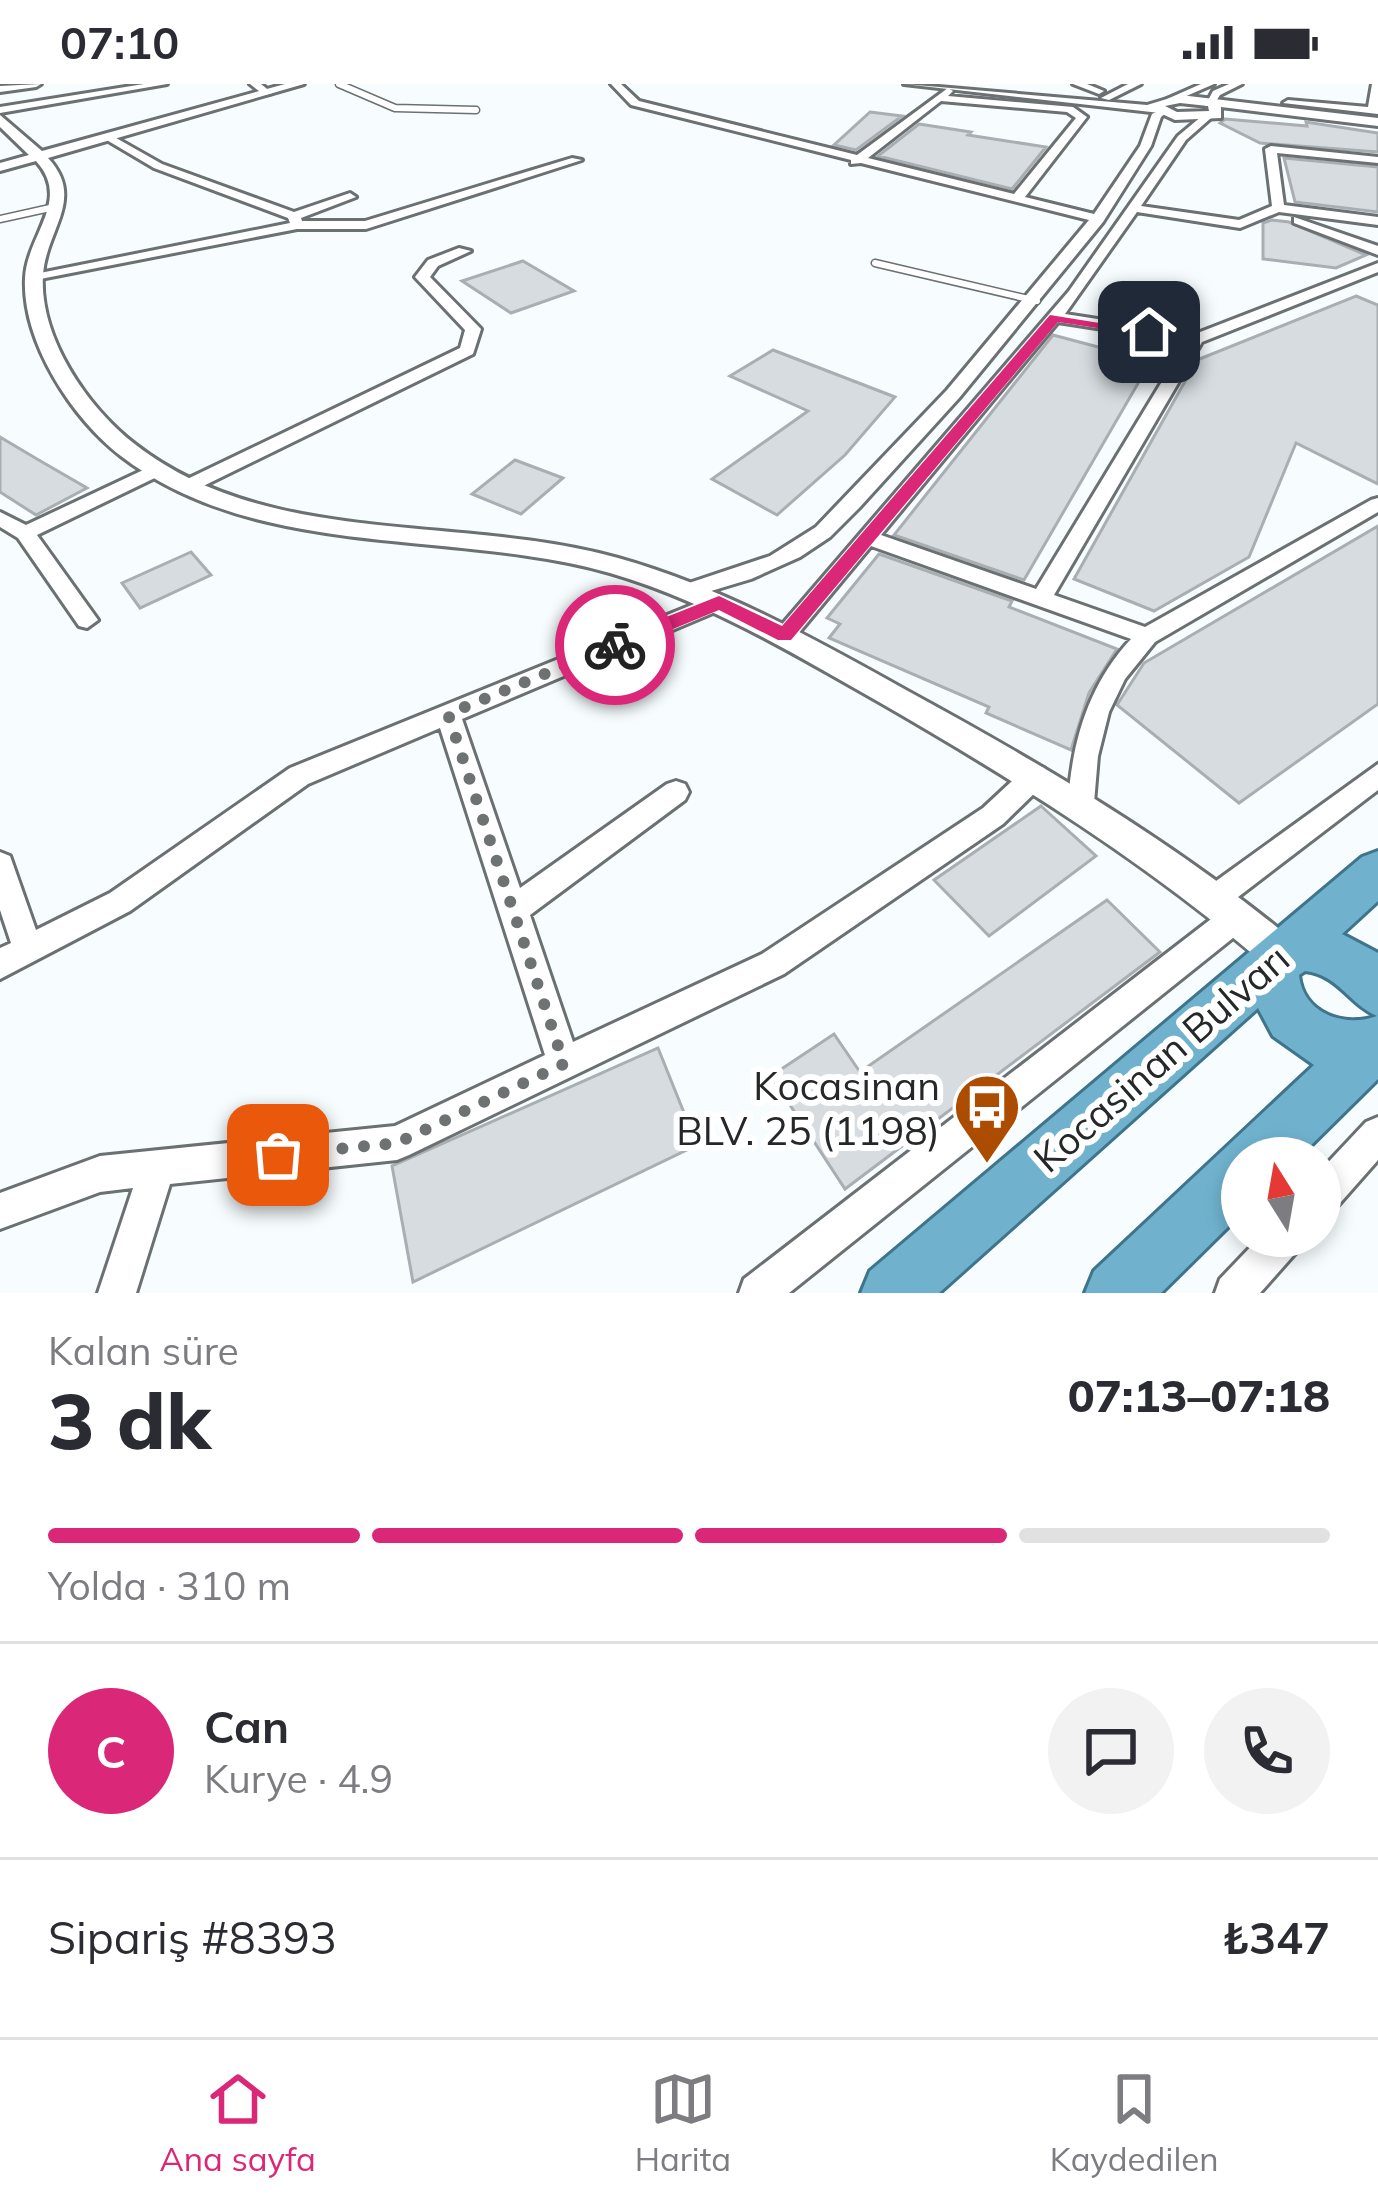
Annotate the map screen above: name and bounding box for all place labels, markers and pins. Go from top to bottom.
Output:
pin [1098,281,1200,383]
place label: Kocasinan BLV. 25 (1198) [676,1061,940,1155]
bus stop icon: Kocasinan BLV. 25 (1198) [952,1072,1022,1166]
pin [227,1104,329,1206]

